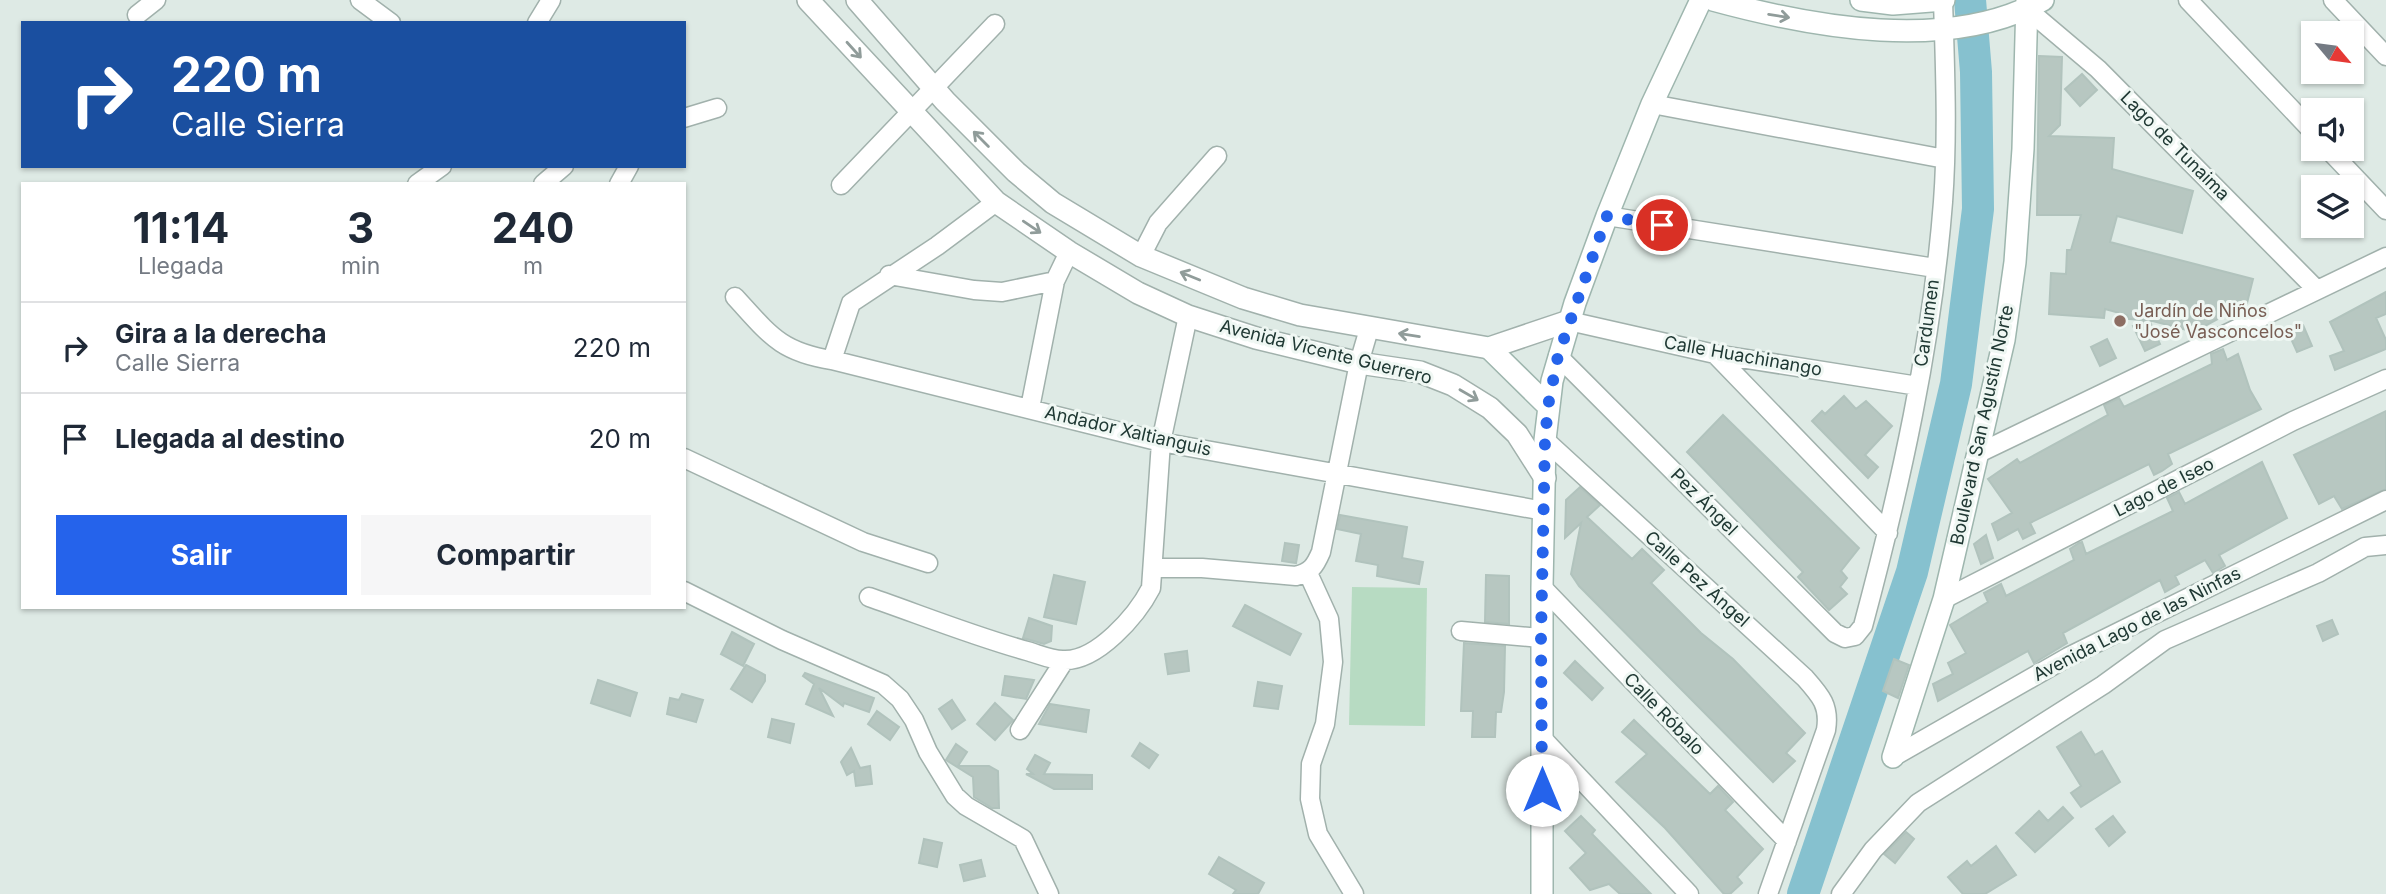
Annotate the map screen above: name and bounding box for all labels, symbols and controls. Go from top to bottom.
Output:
one-way arrow [1767,10,1790,23]
north arrow [2301,21,2364,84]
map controls [2301,21,2364,238]
one-way arrow [846,41,862,59]
text: 220 m [171,45,322,104]
icon: right [56,49,147,140]
street label: Lago de Tunaima [2116,87,2234,205]
button: sound [2301,98,2364,161]
text: Calle Sierra [171,105,345,144]
one-way arrow [972,131,989,148]
button: layers [2301,175,2364,238]
pin [1632,195,1692,255]
text: 11:14 [133,202,229,253]
text: 3 [347,202,374,253]
text: 240 [492,202,574,253]
icon: arrive [1643,206,1681,244]
one-way arrow [1022,220,1042,234]
text: Llegada [138,252,224,280]
text: min [341,252,380,280]
text: m [523,252,543,280]
one-way arrow [1179,269,1201,282]
street label: Cardumen [1910,278,1943,368]
place label: Jardín de Niños "José Vasconcelos" [2134,300,2302,342]
street label: Boulevard San Agustín Norte [1946,303,2017,547]
marker: Jardín de Niños "José Vasconcelos" [2112,313,2128,329]
street label: Avenida Vicente Guerrero [1218,315,1434,388]
text: Gira a la derecha [115,318,327,349]
one-way arrow [1398,328,1421,341]
icon: right [56,329,94,367]
street label: Calle Huachinango [1662,331,1824,380]
text: 220 m [573,332,651,363]
text: Calle Sierra [115,349,240,377]
one-way arrow [1458,388,1478,402]
street label: Andador Xaltianguis [1043,401,1213,460]
icon: arrive [56,420,94,458]
text: Llegada al destino [115,423,345,454]
text: 20 m [589,423,651,454]
street label: Lago de Iseo [2110,452,2217,521]
street label: Pez Ángel [1667,463,1743,539]
button: Salir [56,515,347,595]
button: Compartir [361,515,651,595]
street label: Calle Pez Ángel [1641,526,1754,631]
street label: Avenida Lago de las Ninfas [2030,562,2244,685]
street label: Calle Róbalo [1620,668,1709,759]
position arrow [1505,753,1579,827]

